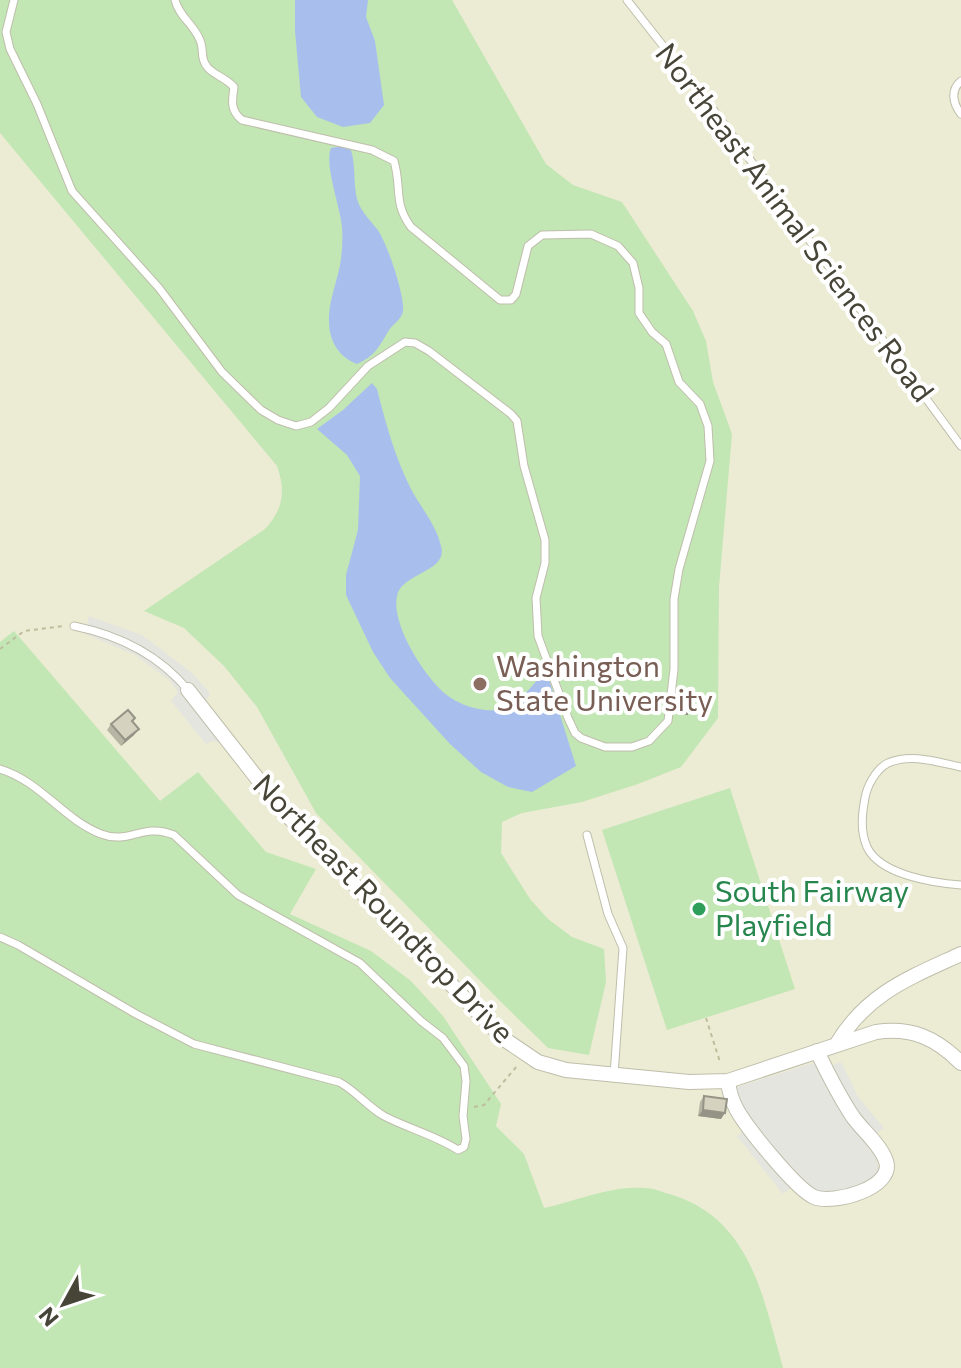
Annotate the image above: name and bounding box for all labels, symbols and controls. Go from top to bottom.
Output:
street label: Northeast Animal Sciences Road [649,35,943,408]
place label: Washington State University [496,646,713,717]
marker: Washington State University [471,675,489,693]
street label: Northeast Roundtop Drive [247,765,523,1049]
place label: South Fairway Playfield [715,871,909,942]
marker: South Fairway Playfield [690,900,708,918]
north arrow [24,1264,104,1344]
text: N [33,1302,64,1332]

